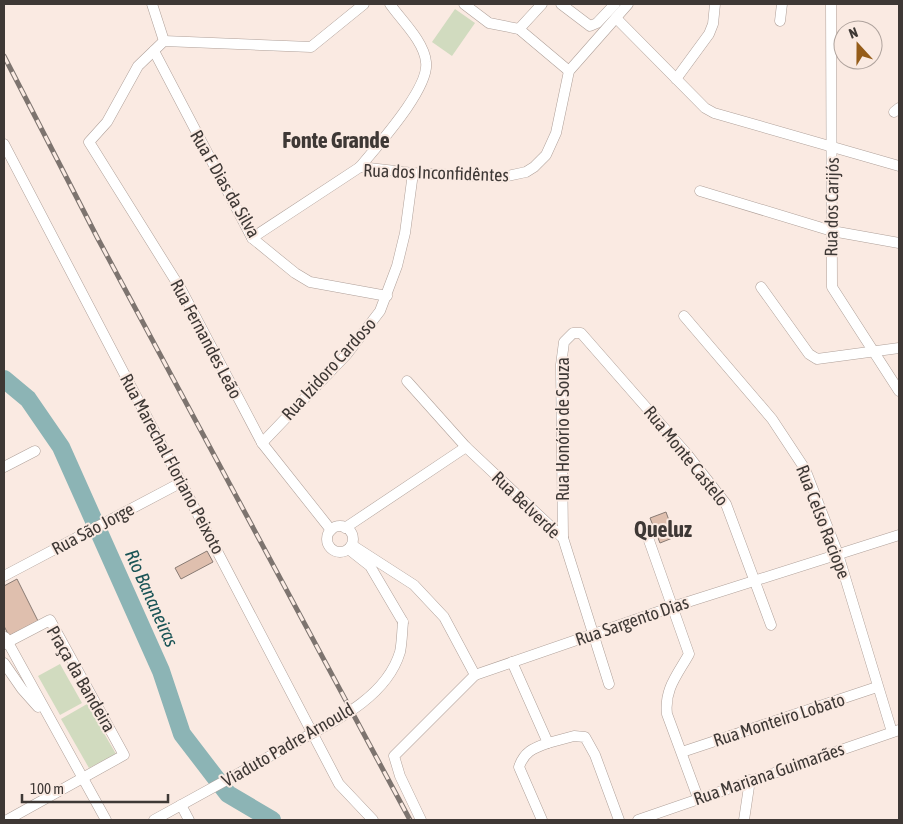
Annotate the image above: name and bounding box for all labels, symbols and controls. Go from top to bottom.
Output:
north arrow [833,20,883,70]
text: N [847,24,860,42]
street label: Rua F Dias da Silva [186,126,265,241]
district label: Fonte Grande [282,127,390,153]
street label: Rua dos Carijós [820,157,843,257]
street label: Rua dos Inconfidêntes [363,159,509,186]
street label: Rua Fernandes Leão [166,275,247,402]
street label: Rua Izidoro Cardoso [277,313,380,424]
street label: Rua Honório de Souza [552,357,573,501]
street label: Rua Marechal Floriano Peixoto [116,370,229,557]
street label: Rua Monte Castelo [640,401,733,510]
street label: Rua Celso Raciope [792,462,855,582]
street label: Rua Belverde [488,467,565,542]
street label: Rua São Jorge [48,498,137,559]
district label: Queluz [634,516,692,542]
water label: Rio Bananeiras [121,546,183,650]
street label: Rua Sargento Dias [572,591,691,650]
street label: Praça da Bandeira [43,622,120,735]
street label: Rua Monteiro Lobato [710,688,847,751]
street label: Viaduto Padre Arnould [218,698,357,791]
street label: Rua Mariana Guimarães [691,738,847,809]
scale bar [22,772,169,804]
text: 100 m [30,780,64,797]

